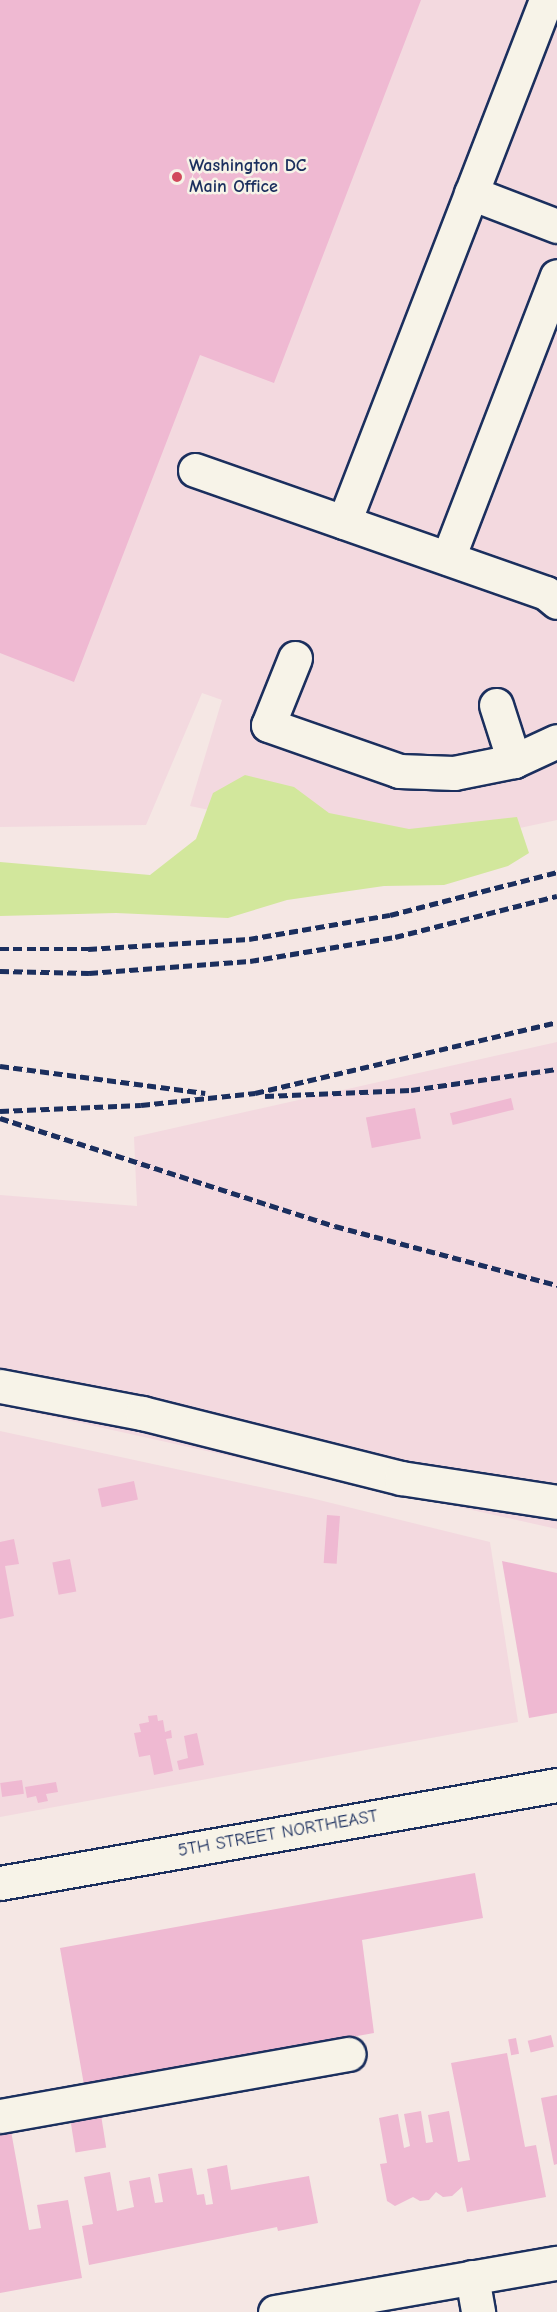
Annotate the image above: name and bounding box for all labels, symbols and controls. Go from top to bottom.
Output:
place label: Washington DC Main Office [189,156,307,198]
marker: Washington DC Main Office [170,170,184,184]
street label: 5TH STREET NORTHEAST [176,1806,380,1862]

